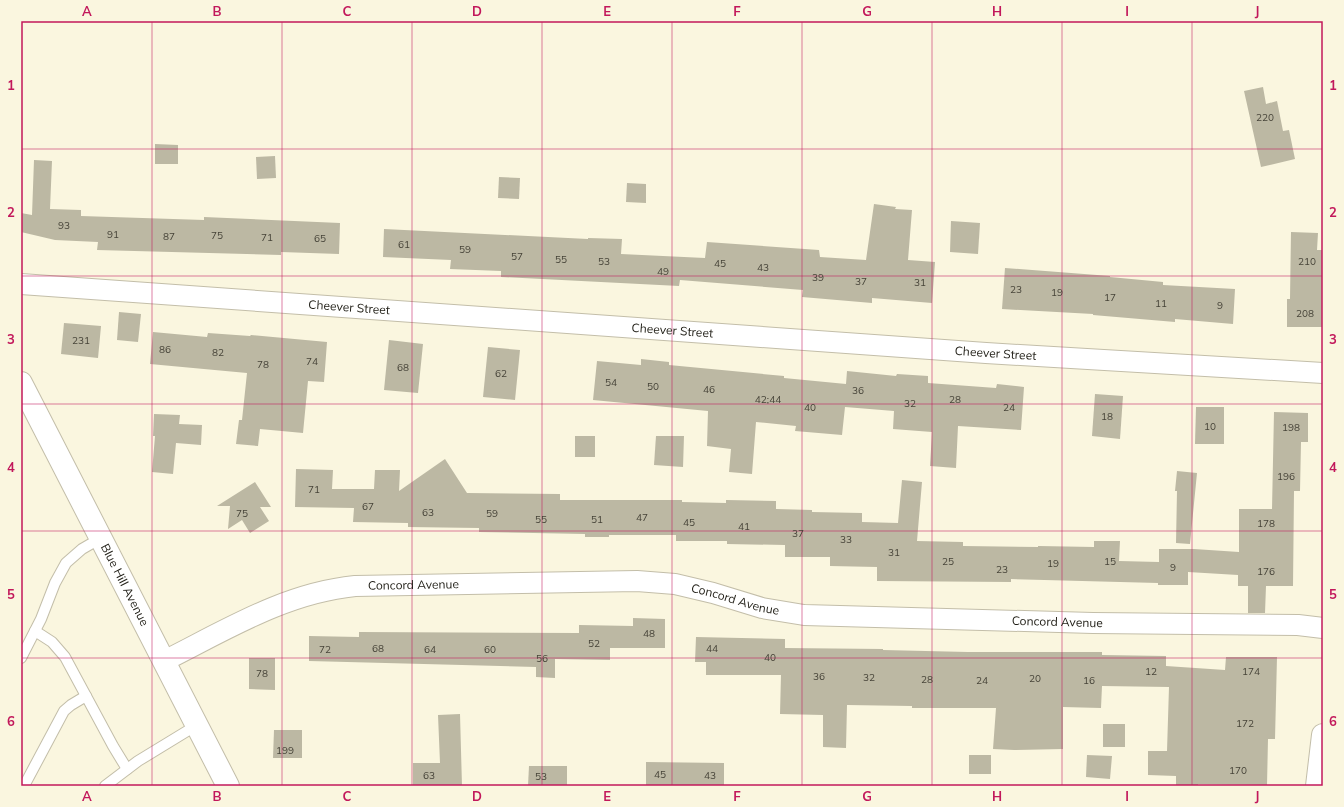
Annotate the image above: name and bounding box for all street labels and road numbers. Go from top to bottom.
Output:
street label: Cheever Street [308,297,391,317]
street label: Cheever Street [631,320,714,340]
street label: Cheever Street [954,343,1037,363]
street label: Blue Hill Avenue [98,541,152,628]
street label: Concord Avenue [368,576,459,593]
street label: Concord Avenue [690,580,781,618]
street label: Concord Avenue [1012,613,1103,630]

